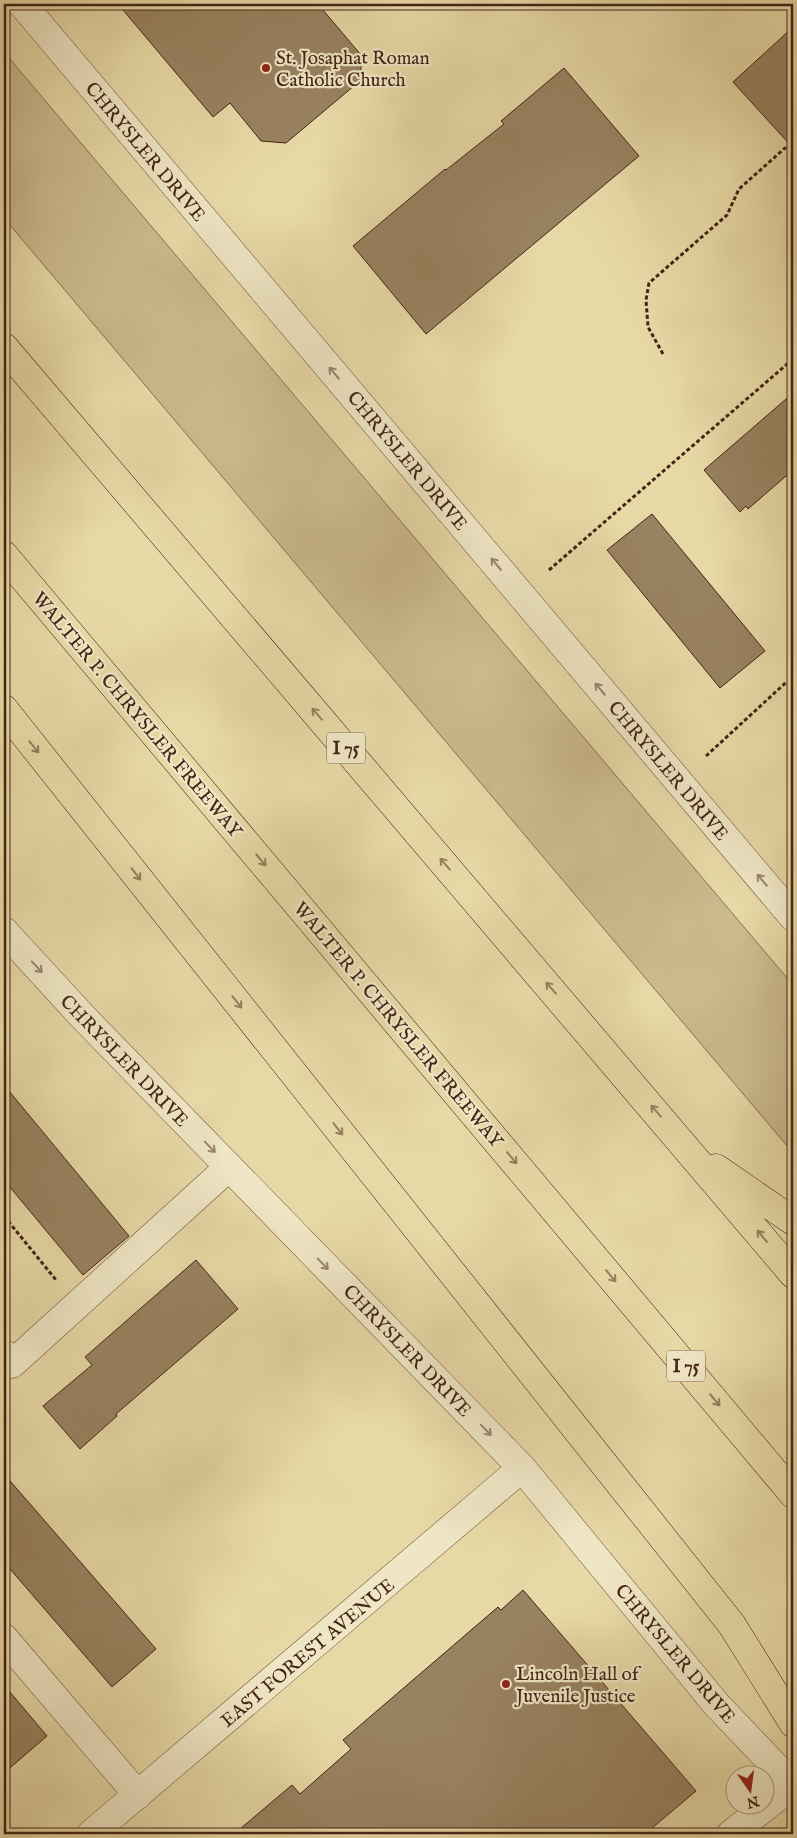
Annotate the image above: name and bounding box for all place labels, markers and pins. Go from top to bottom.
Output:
place label: St. Josaphat Roman Catholic Church [276,47,430,93]
marker: St. Josaphat Roman Catholic Church [260,62,272,74]
place label: Lincoln Hall of Juvenile Justice [514,1663,642,1709]
marker: Lincoln Hall of Juvenile Justice [500,1678,512,1690]

